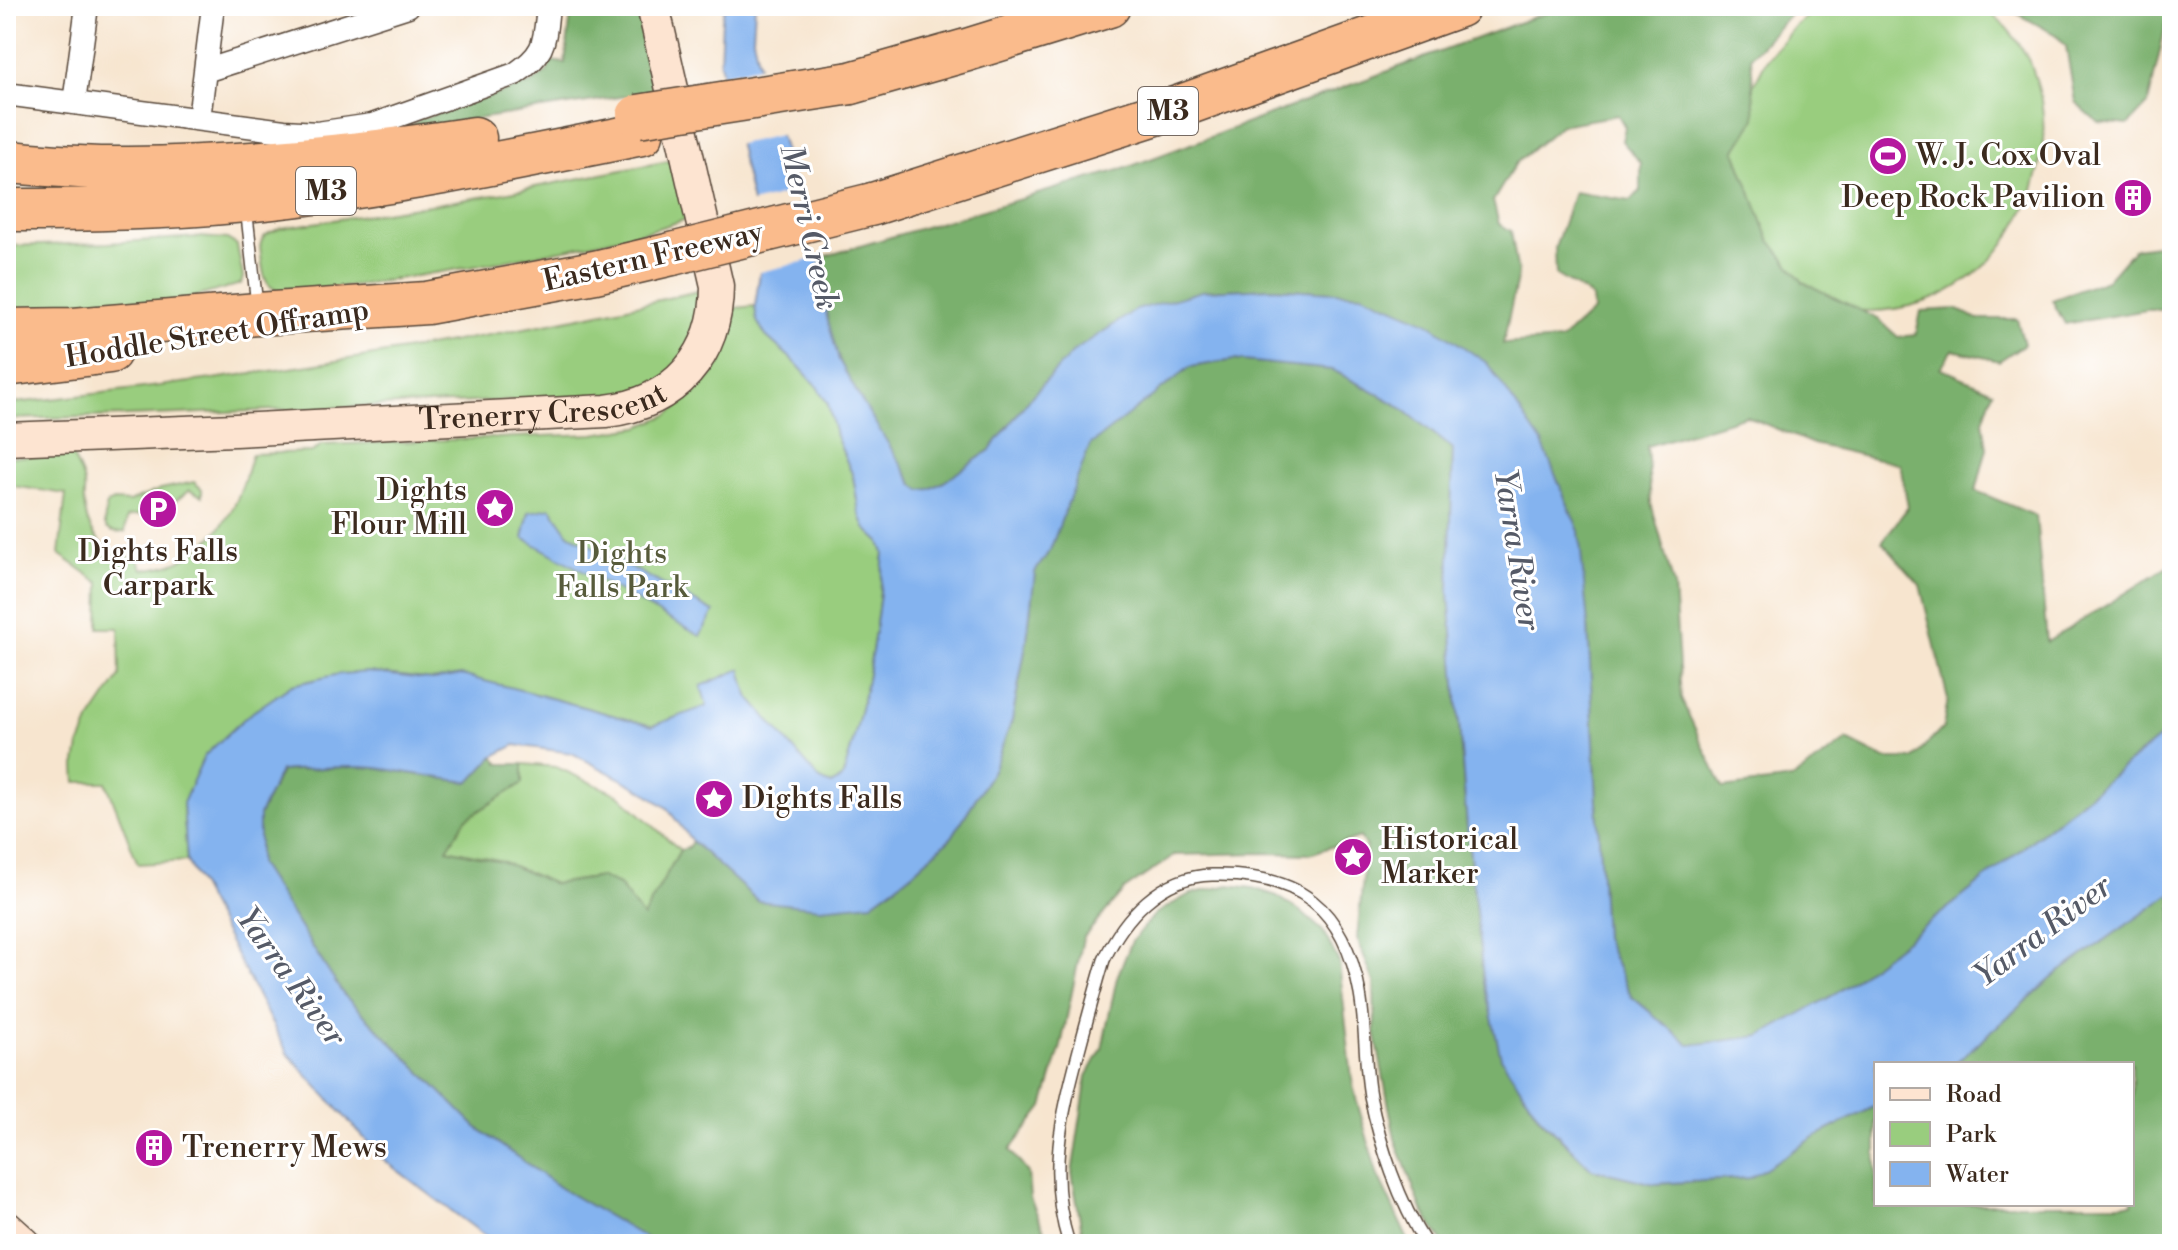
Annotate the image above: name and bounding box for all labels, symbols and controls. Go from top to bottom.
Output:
road number: M3 [1138,87,1198,135]
sports icon: W. J. Cox Oval [1867,135,1909,177]
place label: W. J. Cox Oval [1915,137,2101,175]
water label: Merri Creek [771,140,847,314]
road number: M3 [296,167,356,215]
building icon: Deep Rock Pavilion [2112,177,2154,219]
place label: Deep Rock Pavilion [1841,179,2105,217]
street label: Eastern Freeway [539,213,767,301]
street label: Hoddle Street Offramp [62,291,372,377]
street label: Trenerry Crescent [418,375,674,440]
water label: Yarra River [1485,467,1550,635]
place label: Dights Flour Mill [331,472,467,544]
place icon: Dights Flour Mill [474,487,516,529]
parking icon: Dights Falls Carpark [137,488,179,530]
place label: Dights Falls Carpark [78,533,238,605]
park label: Dights Falls Park [556,535,690,607]
place icon: Dights Falls [693,778,735,820]
place label: Dights Falls [742,780,902,818]
place label: Historical Marker [1381,821,1518,893]
place icon: Historical Marker [1332,836,1374,878]
water label: Yarra River [1966,865,2121,996]
water label: Yarra River [227,900,356,1055]
legend [1874,1062,2134,1206]
text: Road [1946,1080,2002,1110]
text: Park [1946,1120,1997,1150]
building icon: Trenerry Mews [133,1127,175,1169]
place label: Trenerry Mews [182,1129,387,1167]
text: Water [1945,1160,2009,1190]

